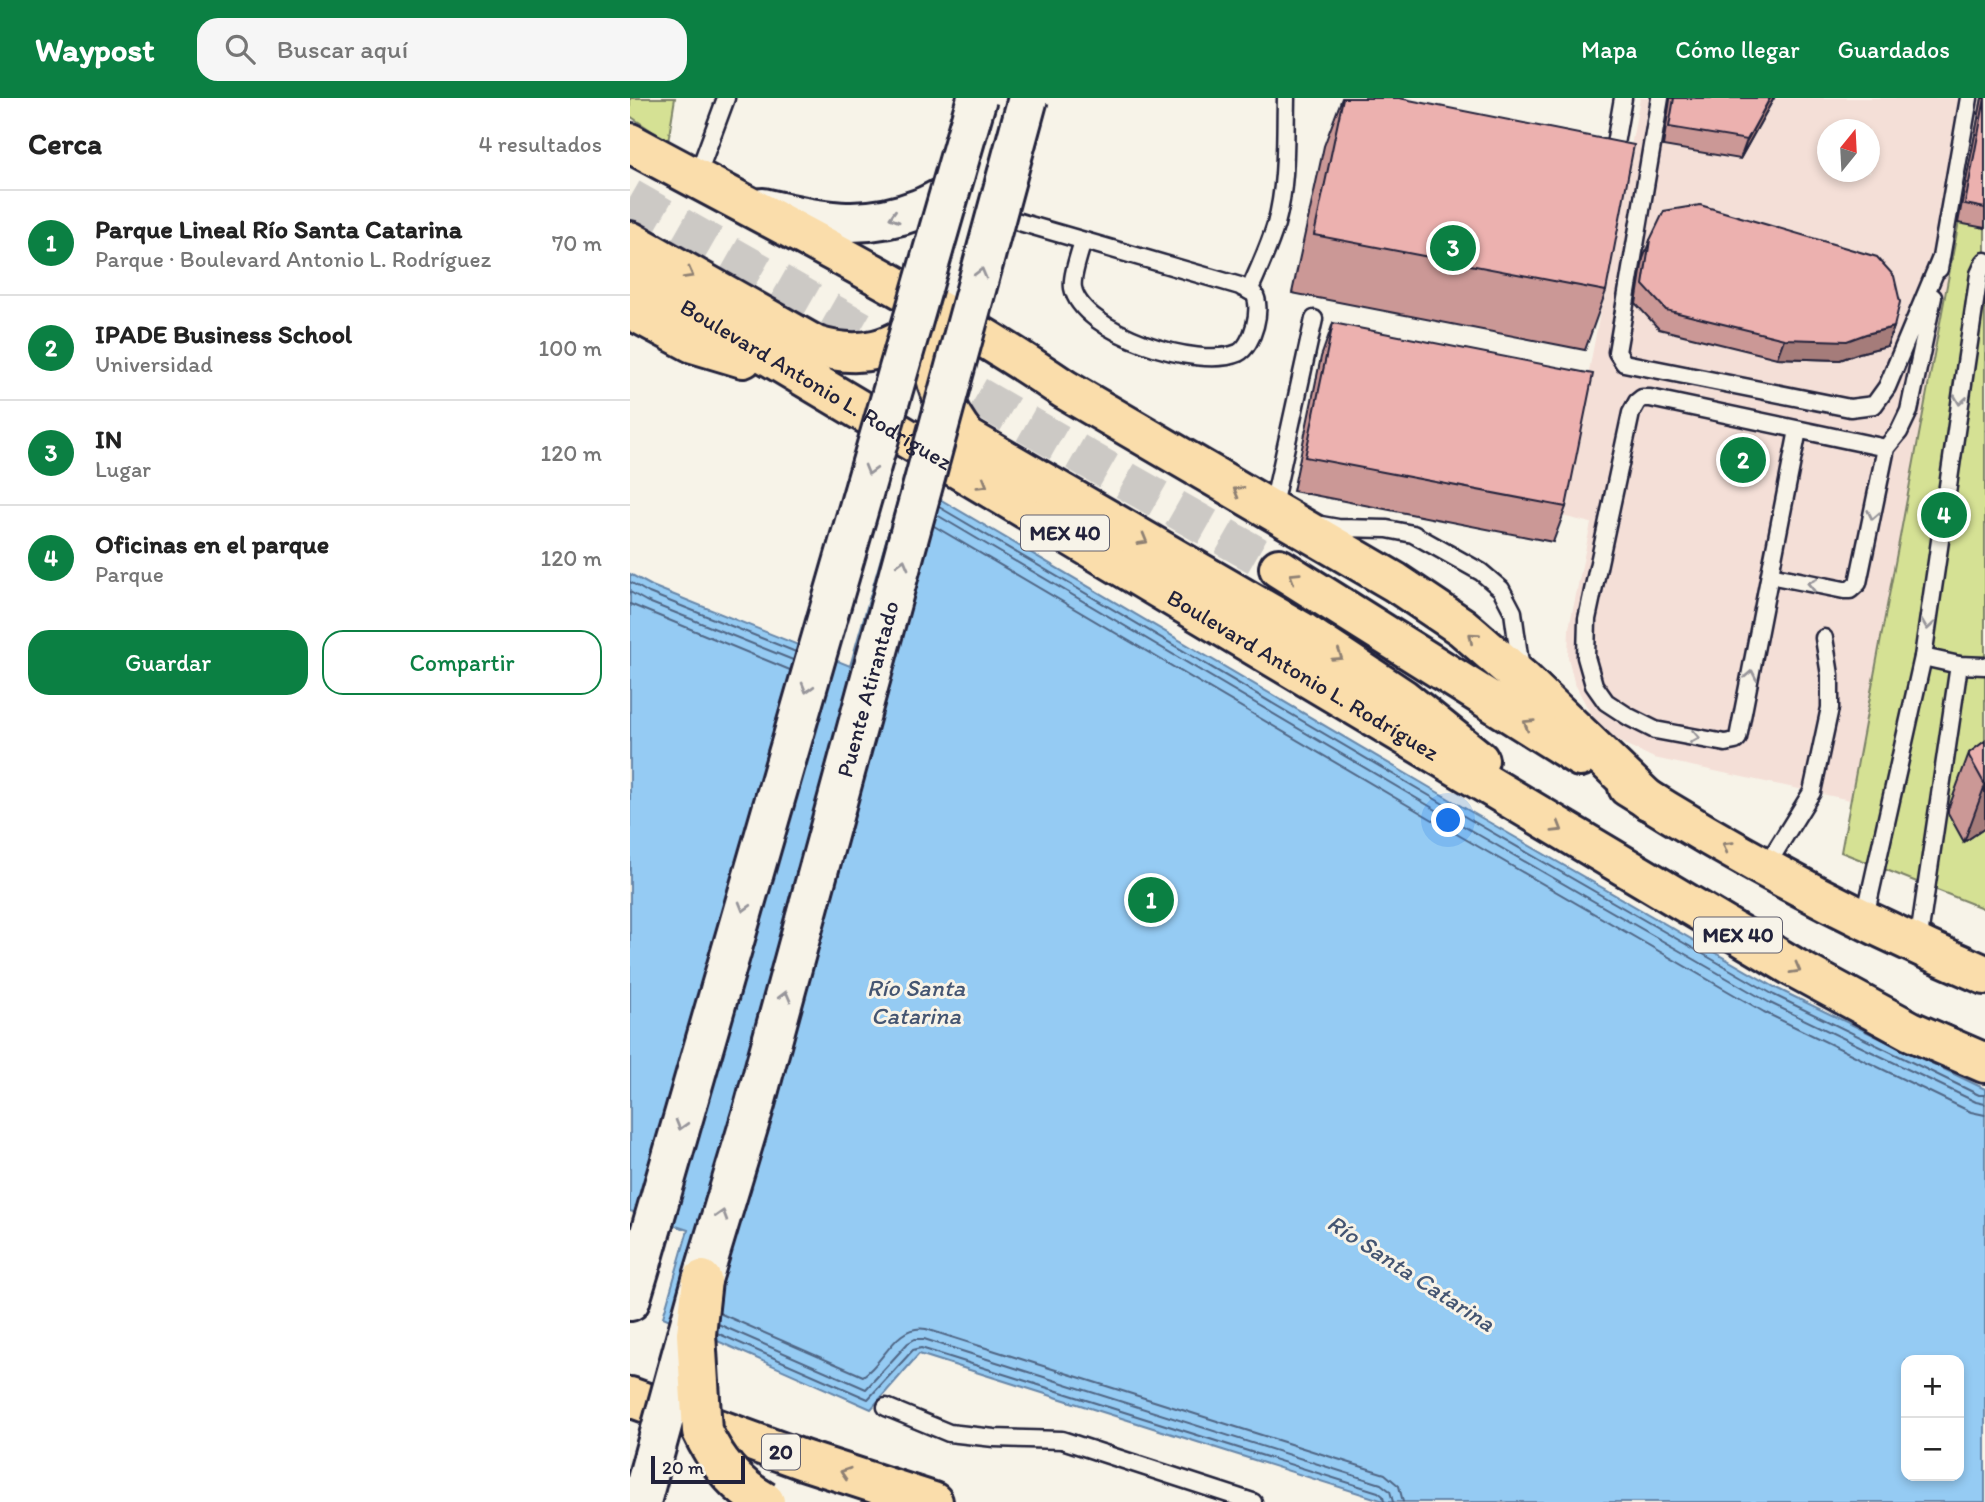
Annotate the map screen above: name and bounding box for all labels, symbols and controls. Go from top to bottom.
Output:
search box [197,18,687,81]
text: Waypost [35,30,155,69]
icon: search [221,30,259,68]
text: Buscar aquí [277,33,408,65]
text: Mapa [1581,35,1637,64]
text: Cómo llegar [1675,35,1800,64]
text: Guardados [1838,35,1950,64]
north arrow [1817,119,1880,182]
text: Cerca [28,125,102,162]
text: 4 resultados [479,130,602,158]
one-way arrow [888,208,900,223]
text: Parque Lineal Río Santa Catarina [95,213,462,245]
pin: 3 [1430,222,1476,274]
text: 1 [46,229,56,257]
text: 70 m [552,229,602,257]
text: Parque · Boulevard Antonio L. Rodríguez [95,245,491,273]
one-way arrow [682,266,695,279]
one-way arrow [973,267,987,279]
street label: Boulevard Antonio L. Rodríguez [675,292,958,476]
text: IPADE Business School [95,318,352,350]
text: 2 [45,334,57,362]
text: 100 m [538,334,602,362]
text: Universidad [95,350,213,378]
one-way arrow [1953,394,1968,406]
text: IN [95,423,122,455]
pin: 2 [1720,434,1766,486]
text: 3 [45,439,57,467]
text: 120 m [541,439,602,467]
text: Lugar [95,455,151,483]
one-way arrow [864,463,878,475]
one-way arrow [975,476,988,489]
one-way arrow [1233,486,1246,499]
pin: 4 [1921,489,1967,541]
one-way arrow [1866,509,1881,521]
road number: MEX 40 [1021,516,1109,550]
text: Oficinas en el parque [95,528,329,560]
one-way arrow [1135,532,1148,545]
text: 4 [44,544,58,572]
text: 120 m [541,544,602,572]
one-way arrow [894,558,909,570]
text: Parque [95,560,164,588]
one-way arrow [1289,573,1302,586]
one-way arrow [1806,577,1818,592]
street label: Boulevard Antonio L. Rodríguez [1162,583,1445,767]
street label: Puente Atirantado [830,598,905,780]
one-way arrow [1920,619,1935,631]
button: Guardar [28,630,308,695]
button: Compartir [322,630,602,695]
one-way arrow [1468,632,1480,645]
one-way arrow [1331,648,1344,661]
one-way arrow [1743,670,1758,682]
one-way arrow [800,682,815,694]
one-way arrow [1523,720,1536,733]
one-way arrow [1689,729,1701,744]
your location [1431,803,1465,837]
one-way arrow [1551,820,1564,833]
one-way arrow [1721,842,1734,855]
pin: 1 [1128,874,1174,926]
one-way arrow [737,900,752,912]
road number: MEX 40 [1694,918,1782,952]
one-way arrow [1789,961,1802,974]
water label: Río Santa Catarina [867,973,966,1030]
one-way arrow [777,990,791,1002]
one-way arrow [674,1119,689,1131]
water label: Río Santa Catarina [1322,1208,1501,1338]
one-way arrow [713,1209,728,1221]
map controls [1901,1355,1964,1481]
button: + [1901,1355,1964,1418]
button: − [1901,1418,1964,1481]
road number: 20 [762,1434,800,1470]
scale bar [651,1453,746,1485]
text: 20 m [662,1456,704,1479]
one-way arrow [839,1467,851,1482]

